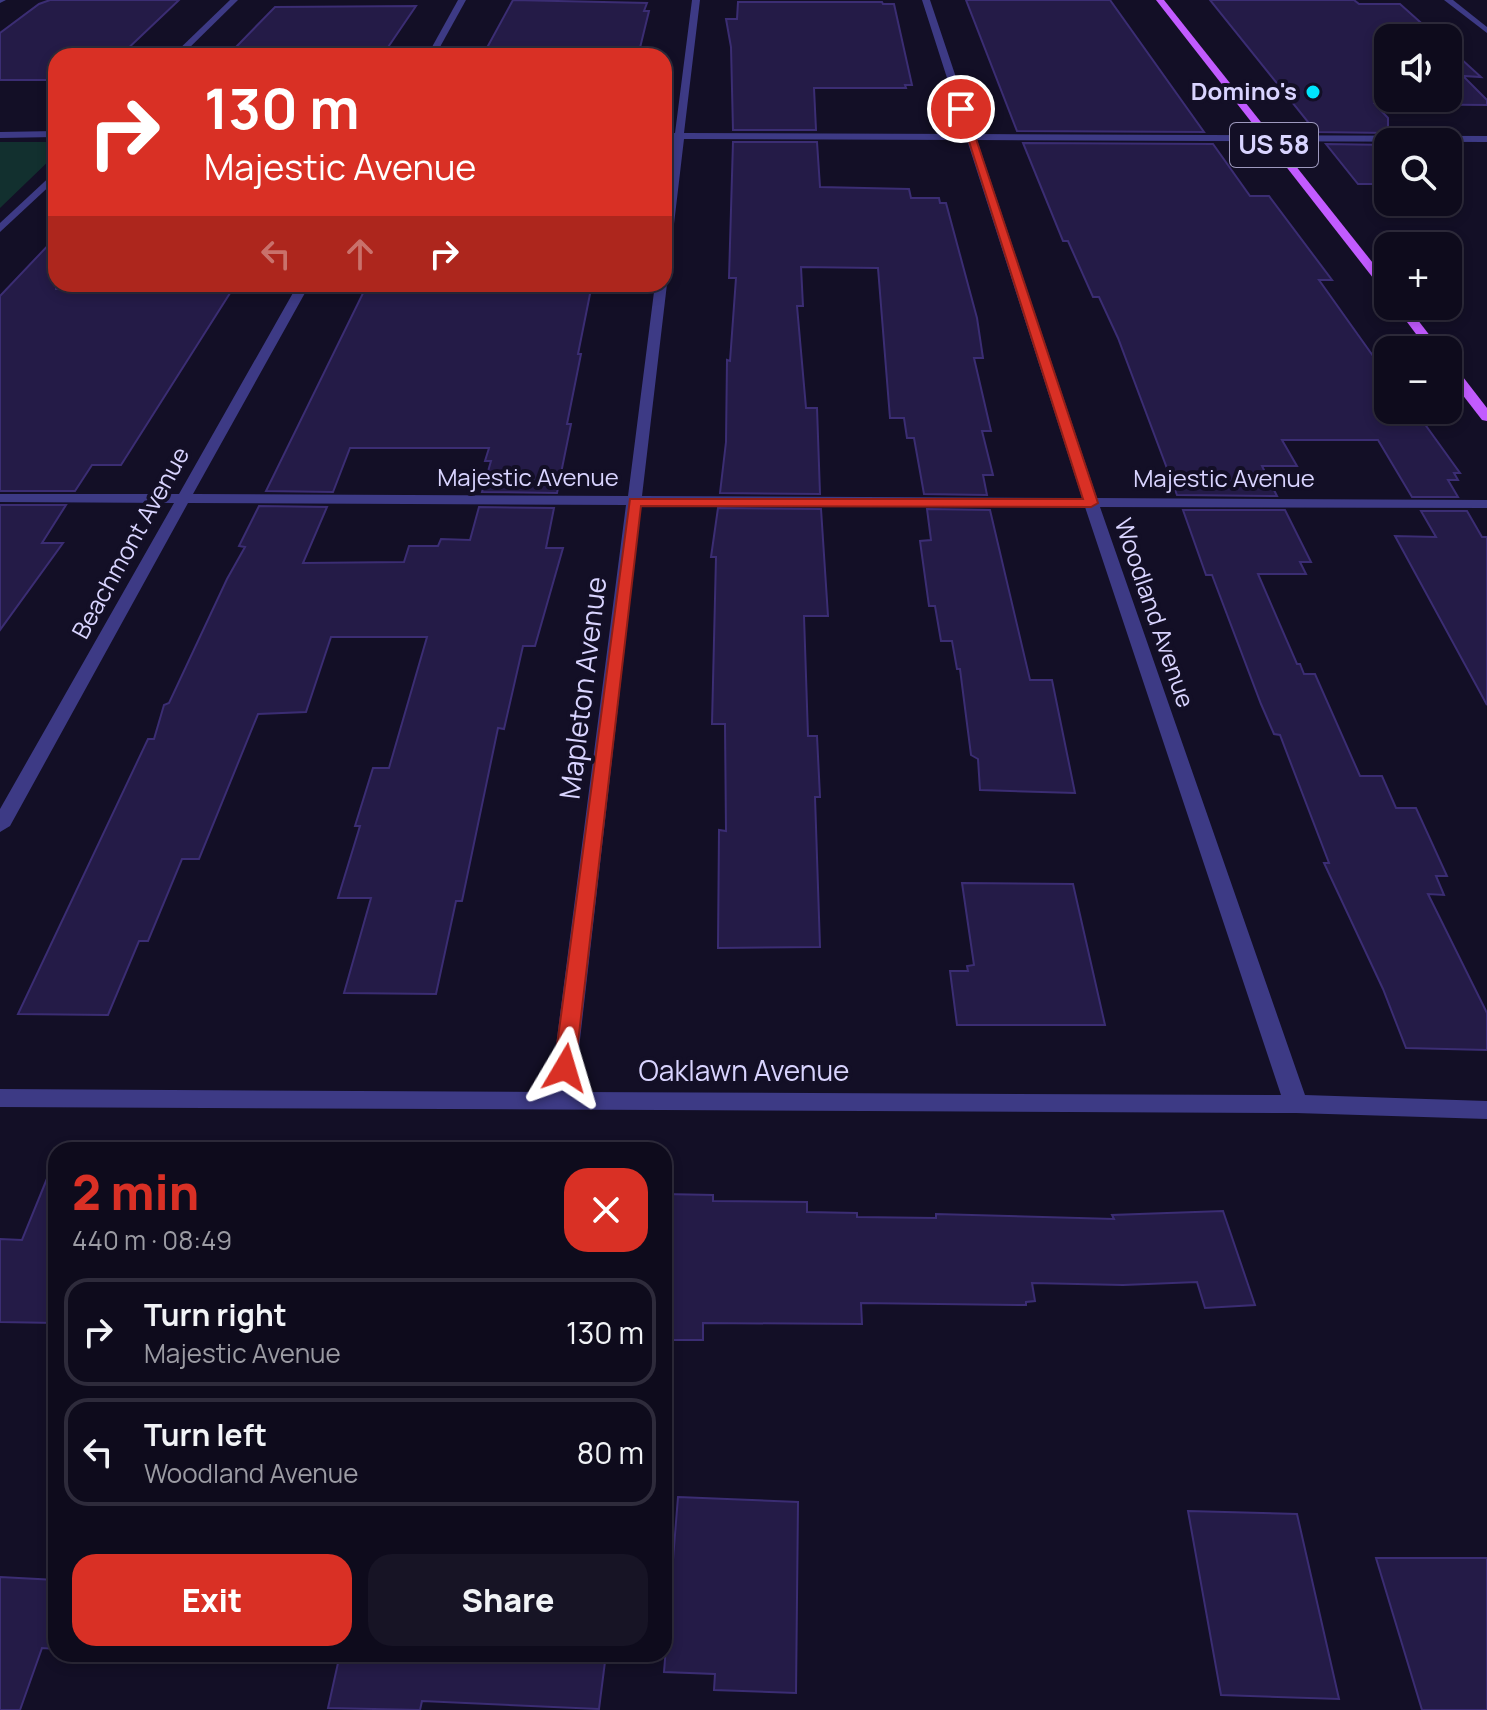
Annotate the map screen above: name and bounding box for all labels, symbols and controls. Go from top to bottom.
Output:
map controls [1374,24,1462,424]
button: sound [1374,24,1462,112]
text: 130 m [204,69,360,146]
place label: Domino's [1191,74,1297,107]
pin [927,75,995,143]
icon: right [72,80,176,184]
marker: Domino's [1304,83,1322,101]
icon: arrive [939,87,983,131]
road number: US 58 [1230,123,1318,167]
button: search [1374,128,1462,216]
text: Majestic Avenue [204,142,476,191]
icon: left [254,232,298,276]
icon: ahead [338,232,382,276]
icon: right [422,232,466,276]
button: + [1374,232,1462,320]
button: − [1374,336,1462,424]
street label: Beachmont Avenue [63,440,196,644]
street label: Majestic Avenue [437,460,619,493]
street label: Majestic Avenue [1133,461,1315,494]
street label: Woodland Avenue [1108,514,1203,711]
street label: Mapleton Avenue [550,574,615,801]
position arrow [523,1026,607,1110]
street label: Oaklawn Avenue [639,1051,849,1089]
text: 2 min [72,1159,199,1224]
button: close [564,1168,648,1252]
text: 440 m · 08:49 [72,1222,232,1258]
text: Turn right [144,1294,287,1335]
icon: right [76,1310,120,1354]
text: 130 m [566,1312,644,1353]
text: Majestic Avenue [144,1335,341,1371]
text: Turn left [144,1414,267,1455]
icon: left [76,1430,120,1474]
text: 80 m [577,1432,644,1473]
text: Woodland Avenue [144,1455,358,1491]
button: Exit [72,1554,352,1646]
button: Share [368,1554,648,1646]

